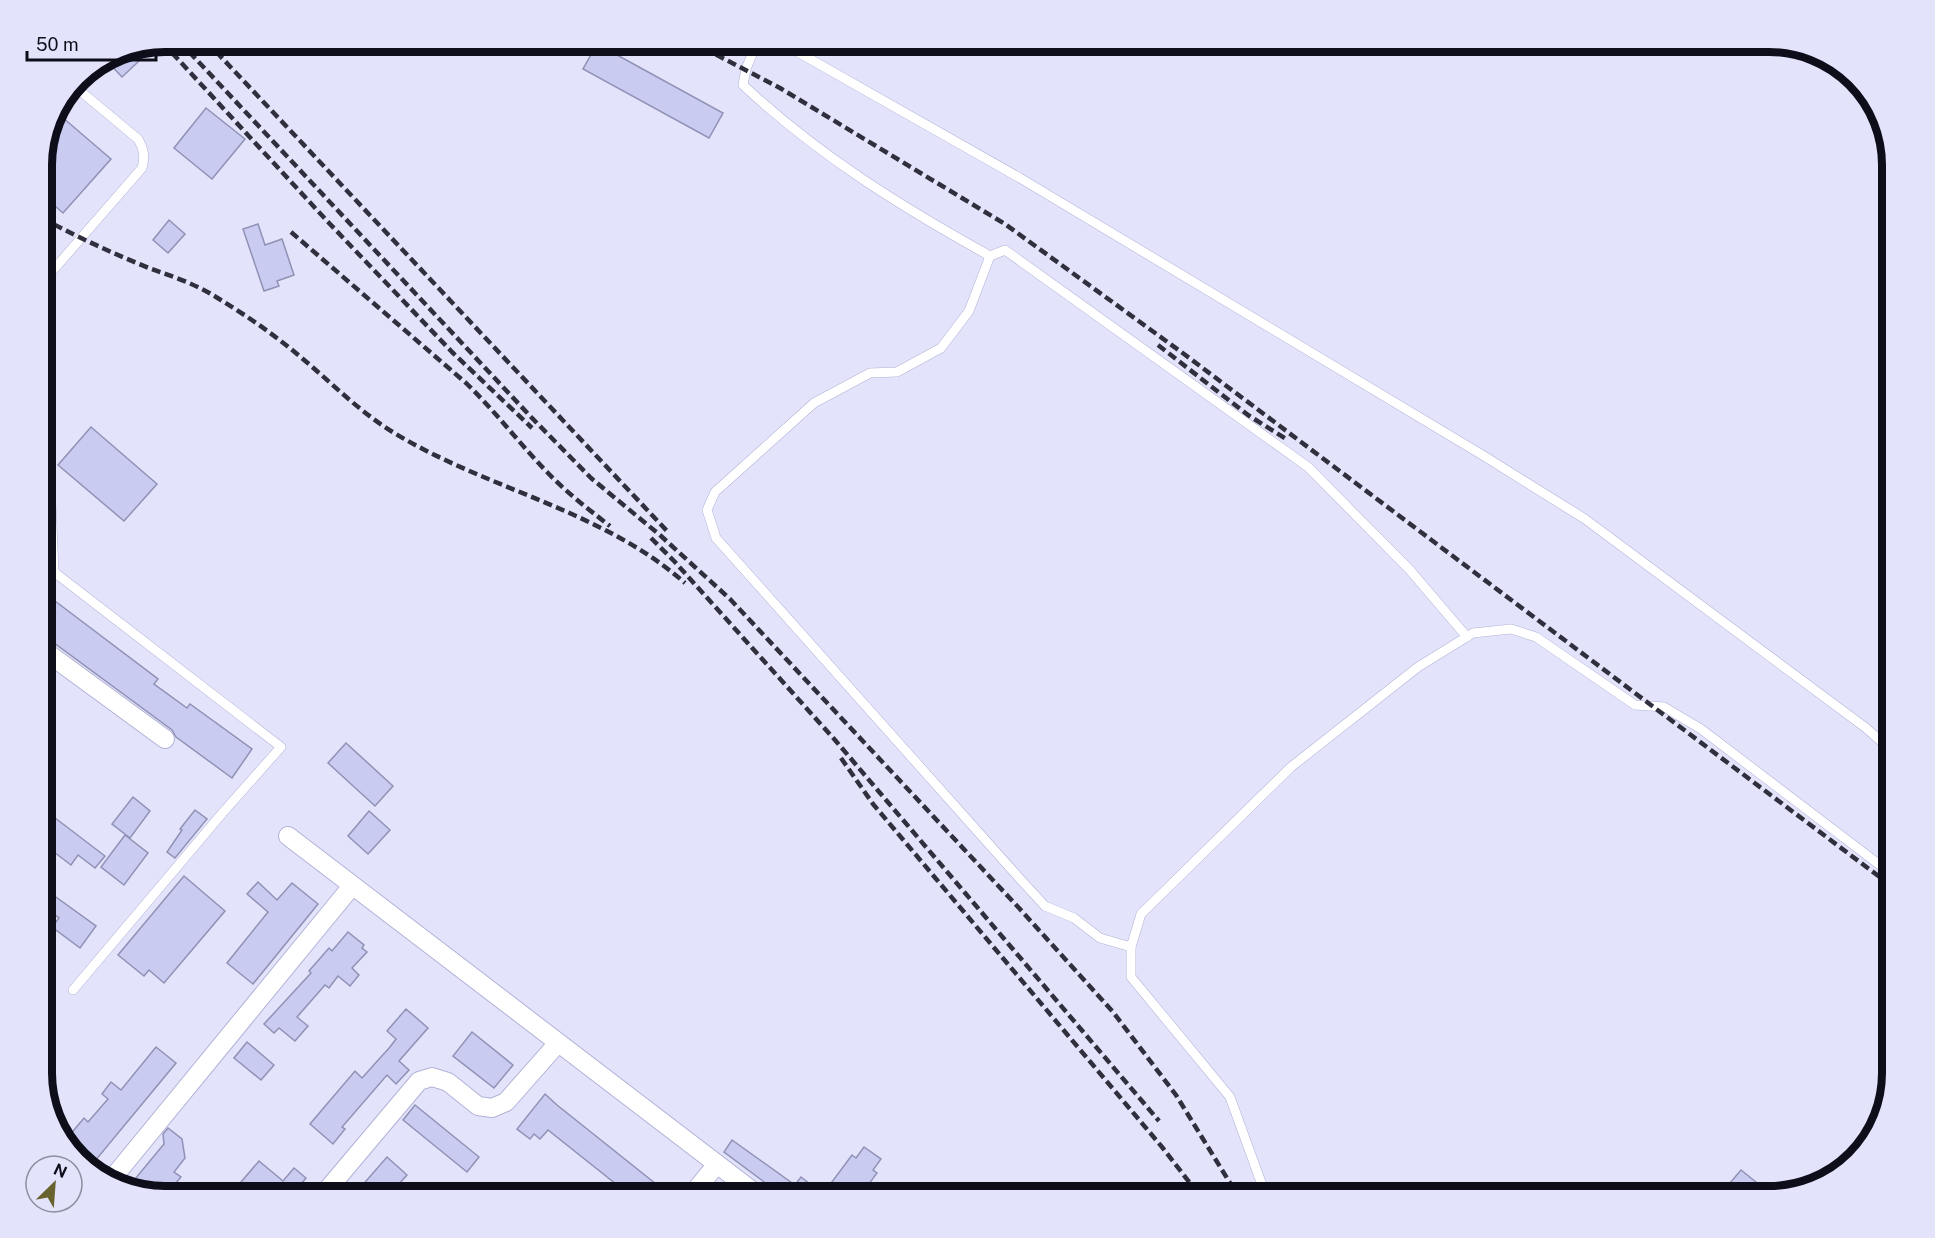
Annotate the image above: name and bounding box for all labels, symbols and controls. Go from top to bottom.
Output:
scale bar [27,24,156,62]
text: 50 m [36,34,79,55]
north arrow [24,1154,84,1214]
text: N [50,1160,70,1182]

